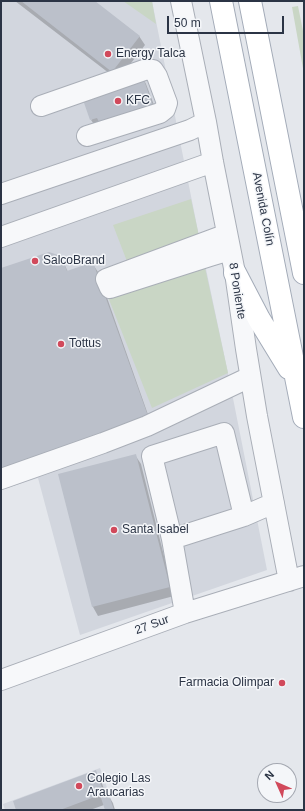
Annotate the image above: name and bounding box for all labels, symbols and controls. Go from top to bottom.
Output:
scale bar [169,8,286,34]
text: 50 m [174,16,201,30]
place label: Energy Talca [116,47,185,61]
marker: Energy Talca [103,49,113,59]
place label: KFC [126,94,150,108]
marker: KFC [113,96,123,106]
street label: Avenida Colín [249,171,277,247]
place label: SalcoBrand [43,254,105,268]
marker: SalcoBrand [30,256,40,266]
street label: 8 Poniente [225,262,249,320]
place label: Tottus [69,337,101,351]
marker: Tottus [56,339,66,349]
place label: Santa Isabel [122,523,189,537]
marker: Santa Isabel [109,525,119,535]
street label: 27 Sur [133,612,171,638]
place label: Farmacia Olimpar [179,676,274,690]
marker: Farmacia Olimpar [277,678,287,688]
north arrow [257,763,297,803]
text: N [262,768,276,782]
place label: Colegio Las Araucarias [87,772,150,800]
marker: Colegio Las Araucarias [74,781,84,791]

